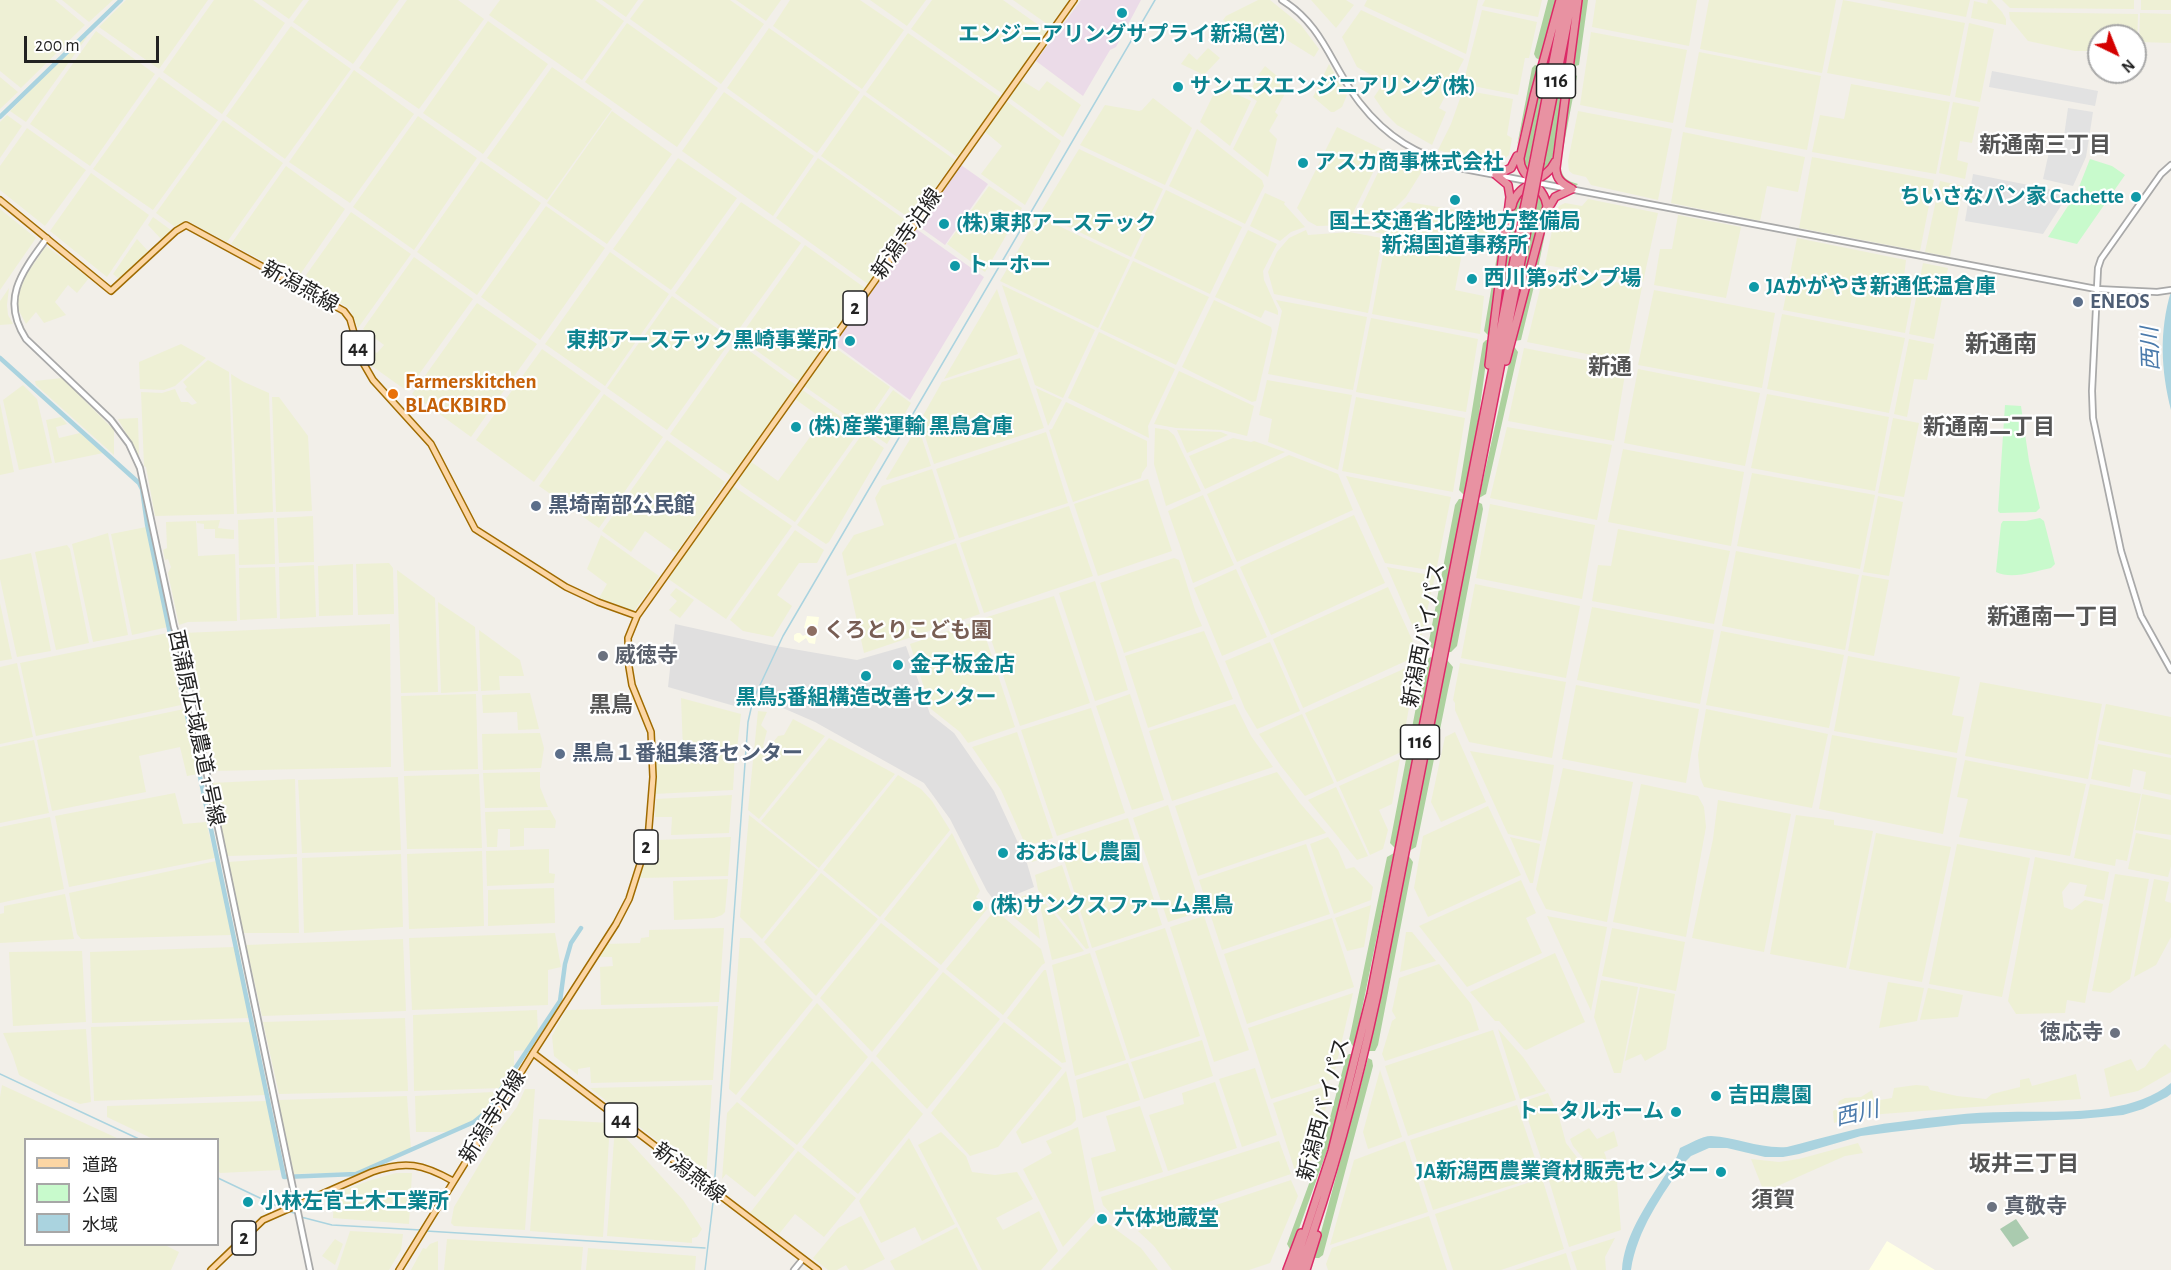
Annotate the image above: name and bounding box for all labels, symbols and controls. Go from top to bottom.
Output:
marker: エンジニアリングサプライ新潟(営) [1115,6,1129,20]
place label: エンジニアリングサプライ新潟(営) [958,22,1286,48]
scale bar [27,24,162,62]
north arrow [2087,24,2147,84]
text: 200 m [35,37,80,55]
text: N [2118,56,2137,75]
road number: 116 [1536,64,1576,98]
place label: サンエスエンジニアリング(株) [1190,74,1475,100]
marker: サンエスエンジニアリング(株) [1171,80,1185,94]
district label: 新通南三丁目 [1979,132,2111,158]
place label: アスカ商事株式会社 [1315,150,1504,176]
marker: アスカ商事株式会社 [1296,156,1310,170]
street label: 新潟寺泊線 [867,184,947,284]
place label: ちいさなパン家 Cachette [1900,184,2124,210]
marker: ちいさなパン家 Cachette [2129,190,2143,204]
marker: 国土交通省北陸地方整備局 新潟国道事務所 [1448,193,1462,207]
place label: 国土交通省北陸地方整備局 新潟国道事務所 [1329,209,1581,259]
place label: (株)東邦アーステック [956,211,1156,237]
marker: (株)東邦アーステック [937,217,951,231]
place label: トーホー [967,253,1051,279]
street label: 新潟燕線 [257,256,343,318]
marker: トーホー [948,259,962,273]
place label: 西川第9ポンプ場 [1484,266,1641,292]
marker: 西川第9ポンプ場 [1465,272,1479,286]
place label: JAかがやき新通低温倉庫 [1766,274,1996,300]
marker: JAかがやき新通低温倉庫 [1747,280,1761,294]
place label: ENEOS [2090,289,2150,315]
road number: 2 [843,291,867,325]
marker: ENEOS [2071,295,2085,309]
water label: 西川 [2137,327,2165,371]
place label: 東邦アーステック黒崎事業所 [566,328,838,354]
road number: 44 [342,331,374,365]
district label: 新通南 [1965,331,2037,359]
marker: 東邦アーステック黒崎事業所 [843,334,857,348]
district label: 新通 [1588,354,1632,380]
place label: Farmerskitchen BLACKBIRD [405,369,537,419]
marker: Farmerskitchen BLACKBIRD [386,387,400,401]
place label: (株)産業運輸 黒鳥倉庫 [808,414,1013,440]
district label: 新通南二丁目 [1923,414,2055,440]
marker: (株)産業運輸 黒鳥倉庫 [789,420,803,434]
place label: 黒埼南部公民館 [548,493,695,519]
marker: 黒埼南部公民館 [529,499,543,513]
street label: 新潟西バイパス [1398,560,1450,710]
district label: 新通南一丁目 [1987,604,2119,630]
place label: くろとりこども園 [824,618,992,644]
marker: くろとりこども園 [805,624,819,638]
street label: 西蒲原広域農道 1号線 [163,628,229,828]
place label: 威徳寺 [615,643,678,669]
marker: 威徳寺 [596,649,610,663]
place label: 金子板金店 [910,652,1015,678]
marker: 金子板金店 [891,658,905,672]
marker: 黒鳥5番組構造改善センター [859,669,873,683]
place label: 黒鳥5番組構造改善センター [735,685,997,711]
district label: 黒鳥 [589,692,633,718]
road number: 116 [1400,725,1440,759]
place label: 黒鳥１番組集落センター [572,741,803,767]
marker: 黒鳥１番組集落センター [553,747,567,761]
road number: 2 [634,830,658,864]
place label: おおはし農園 [1015,840,1141,866]
marker: おおはし農園 [996,846,1010,860]
place label: (株)サンクスファーム黒鳥 [990,893,1233,919]
marker: (株)サンクスファーム黒鳥 [971,899,985,913]
place label: 徳応寺 [2040,1020,2103,1046]
marker: 徳応寺 [2108,1026,2122,1040]
street label: 新潟西バイパス [1293,1035,1355,1183]
street label: 新潟寺泊線 [454,1066,532,1168]
place label: 吉田農園 [1728,1083,1812,1109]
marker: 吉田農園 [1709,1089,1723,1103]
water label: 西川 [1833,1096,1881,1132]
place label: トータルホーム [1517,1099,1664,1125]
road number: 44 [604,1103,638,1137]
marker: トータルホーム [1669,1105,1683,1119]
legend [24,1138,219,1246]
street label: 新潟燕線 [648,1138,730,1208]
district label: 坂井三丁目 [1969,1151,2079,1177]
text: 道路 [82,1157,118,1175]
place label: JA新潟西農業資材販売センター [1416,1159,1709,1185]
marker: JA新潟西農業資材販売センター [1714,1165,1728,1179]
text: 公園 [82,1187,118,1205]
district label: 須賀 [1751,1187,1795,1213]
place label: 小林左官土木工業所 [260,1189,449,1215]
place label: 真敬寺 [2004,1194,2067,1220]
marker: 小林左官土木工業所 [241,1195,255,1209]
marker: 真敬寺 [1985,1200,1999,1214]
place label: 六体地蔵堂 [1114,1206,1219,1232]
marker: 六体地蔵堂 [1095,1212,1109,1226]
text: 水域 [82,1217,118,1235]
road number: 2 [232,1221,256,1255]

